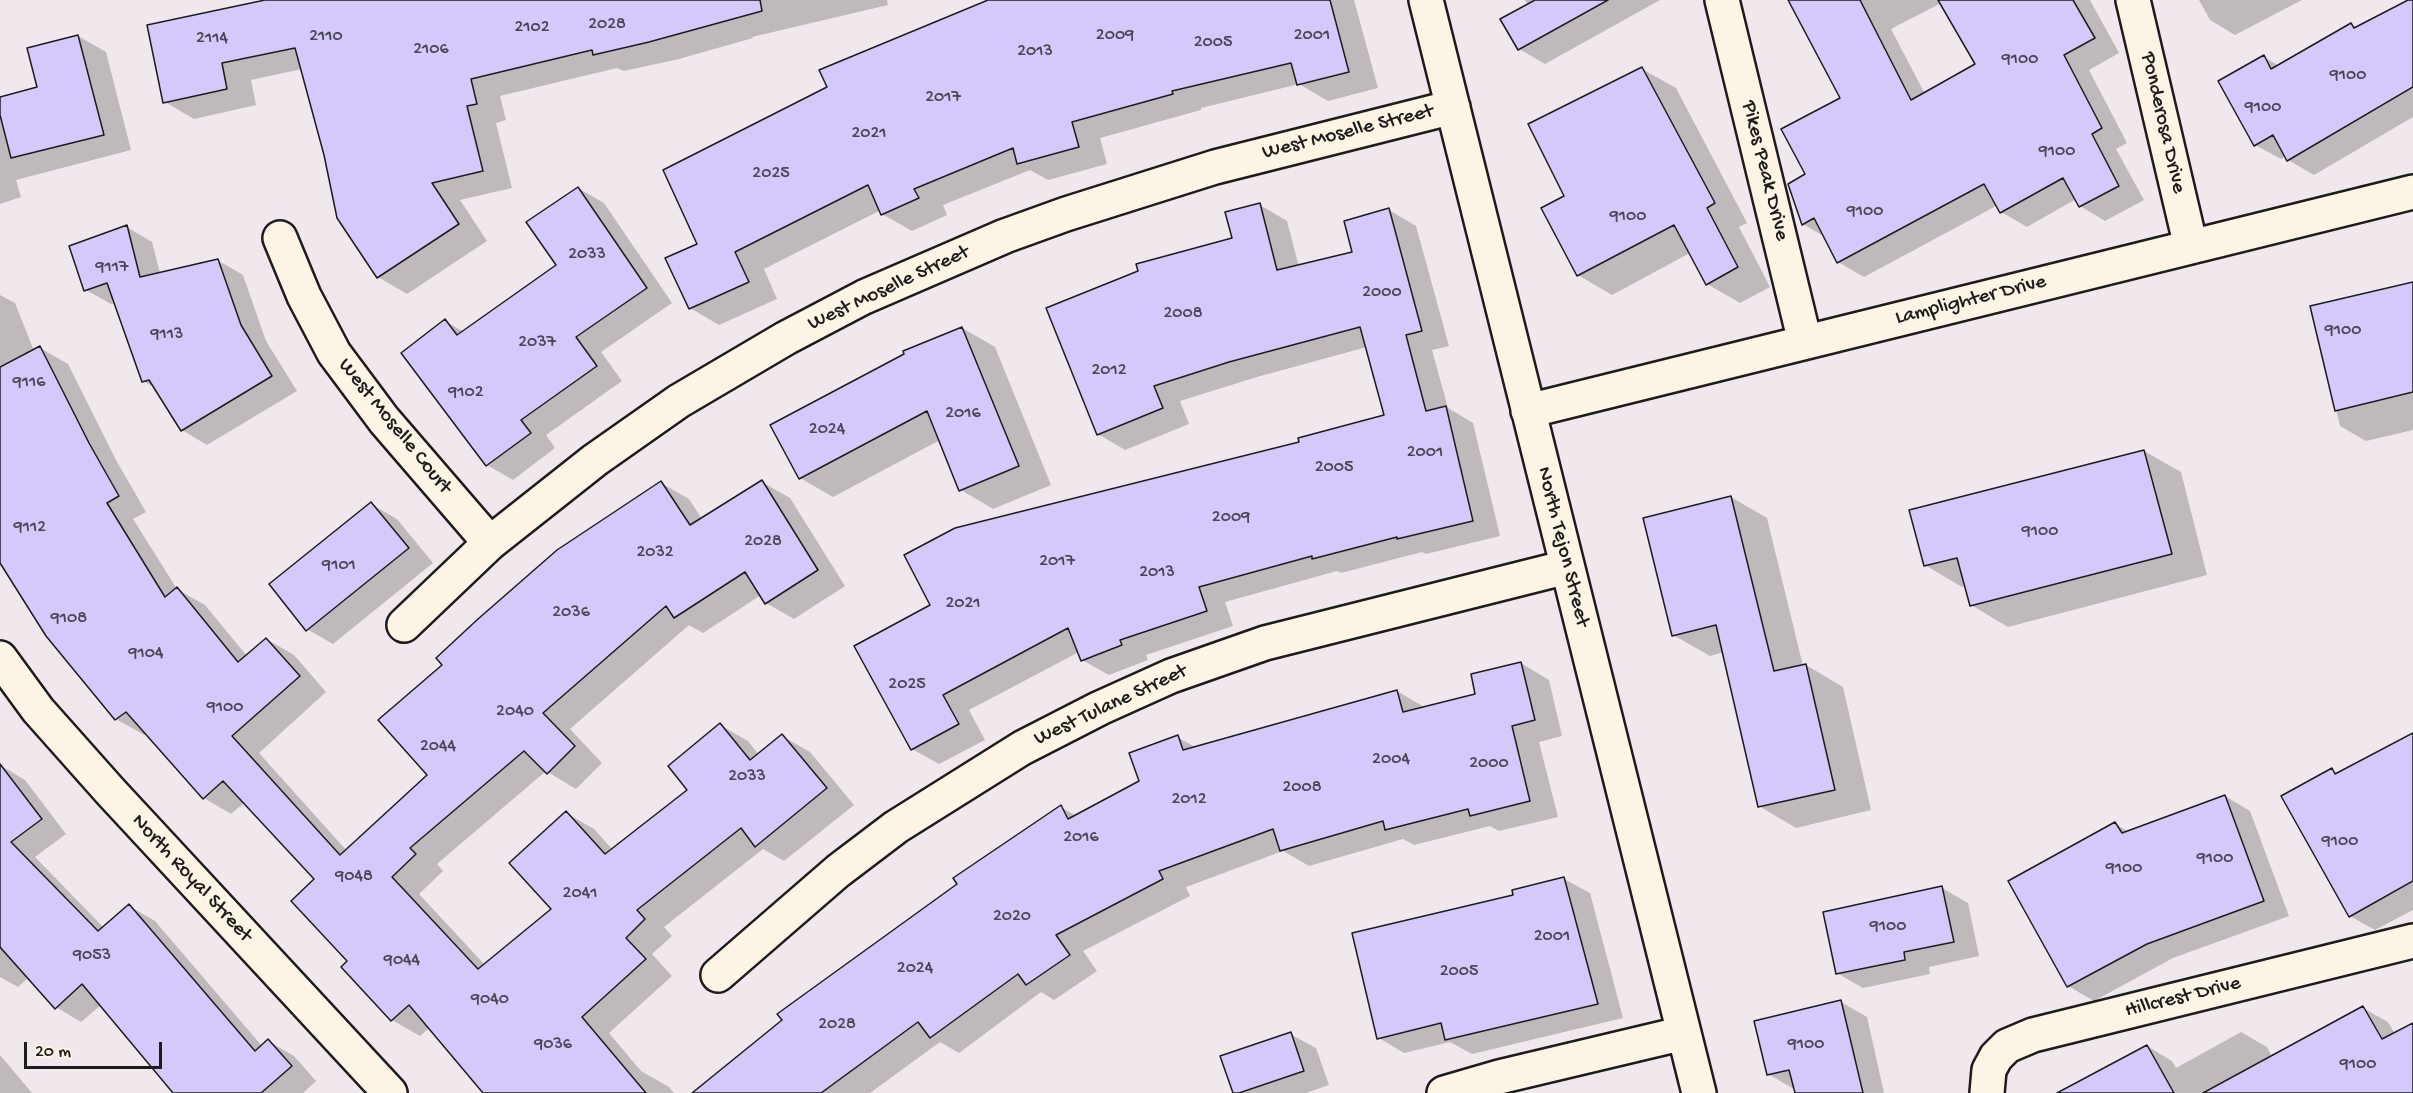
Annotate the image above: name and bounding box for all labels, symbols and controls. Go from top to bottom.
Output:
house number: 2028 [588,14,626,36]
house number: 2102 [514,17,550,39]
house number: 2009 [1096,25,1134,47]
house number: 2001 [1294,25,1330,47]
house number: 2110 [309,26,343,48]
house number: 2114 [196,28,228,50]
house number: 2005 [1194,32,1232,54]
house number: 2106 [413,39,449,61]
house number: 2013 [1017,41,1053,63]
house number: 9100 [2002,49,2038,71]
street label: Ponderosa Drive [2134,50,2190,196]
house number: 9100 [2330,65,2366,87]
house number: 2017 [925,87,961,109]
house number: 9100 [2245,97,2281,119]
street label: Pikes Peak Drive [1734,98,1794,244]
street label: West Moselle Street [1260,100,1436,166]
house number: 2021 [851,123,887,145]
house number: 9100 [2039,141,2075,163]
house number: 2025 [752,163,790,185]
house number: 9100 [1847,201,1883,223]
house number: 9100 [1610,206,1646,228]
street label: West Moselle Street [804,241,974,337]
house number: 2033 [568,244,606,266]
house number: 9117 [96,257,128,279]
street label: Lamplighter Drive [1893,270,2049,332]
house number: 2000 [1362,282,1402,304]
house number: 2008 [1163,303,1203,325]
house number: 9100 [2325,320,2361,342]
house number: 9113 [151,324,183,346]
house number: 2037 [518,332,556,354]
street label: West Moselle Court [332,354,456,500]
house number: 2012 [1091,360,1127,382]
house number: 9116 [13,372,45,394]
house number: 9102 [448,382,484,404]
house number: 2016 [945,403,981,425]
house number: 2024 [809,419,845,441]
house number: 2001 [1407,442,1443,464]
house number: 2005 [1315,457,1353,479]
street label: North Tejon Street [1530,465,1594,629]
house number: 2009 [1212,507,1250,529]
house number: 9112 [14,517,46,539]
house number: 9100 [2022,521,2058,543]
house number: 2028 [744,531,782,553]
house number: 2032 [636,542,674,564]
house number: 2017 [1039,551,1075,573]
house number: 9101 [322,555,356,577]
house number: 2013 [1139,562,1175,584]
house number: 2021 [945,593,981,615]
house number: 2036 [552,602,590,624]
house number: 9108 [51,608,87,630]
house number: 9104 [128,643,164,665]
street label: West Tulane Street [1030,660,1192,752]
house number: 2025 [888,674,926,696]
house number: 9100 [207,697,243,719]
house number: 2040 [496,701,534,723]
house number: 2044 [420,736,456,758]
house number: 2004 [1372,749,1410,771]
house number: 2000 [1469,753,1509,775]
house number: 2033 [728,766,766,788]
house number: 2008 [1282,777,1322,799]
house number: 2012 [1171,789,1207,811]
street label: North Royal Street [125,810,257,948]
house number: 2016 [1063,827,1099,849]
house number: 9100 [2322,831,2358,853]
house number: 9100 [2197,848,2233,870]
house number: 9100 [2106,858,2142,880]
house number: 9048 [335,866,373,888]
house number: 2041 [563,883,597,905]
house number: 2020 [993,906,1031,928]
house number: 9100 [1870,916,1906,938]
house number: 2001 [1534,926,1570,948]
house number: 9053 [73,945,111,967]
house number: 9044 [384,950,420,972]
house number: 2024 [897,958,933,980]
house number: 2005 [1440,961,1478,983]
street label: Hillcrest Drive [2123,971,2243,1025]
house number: 9040 [471,989,509,1011]
house number: 2028 [818,1014,856,1036]
scale bar [27,1030,165,1068]
house number: 9036 [534,1034,572,1056]
house number: 9100 [1788,1034,1824,1056]
text: 20 m [35,1042,71,1063]
house number: 9100 [2340,1054,2376,1076]

